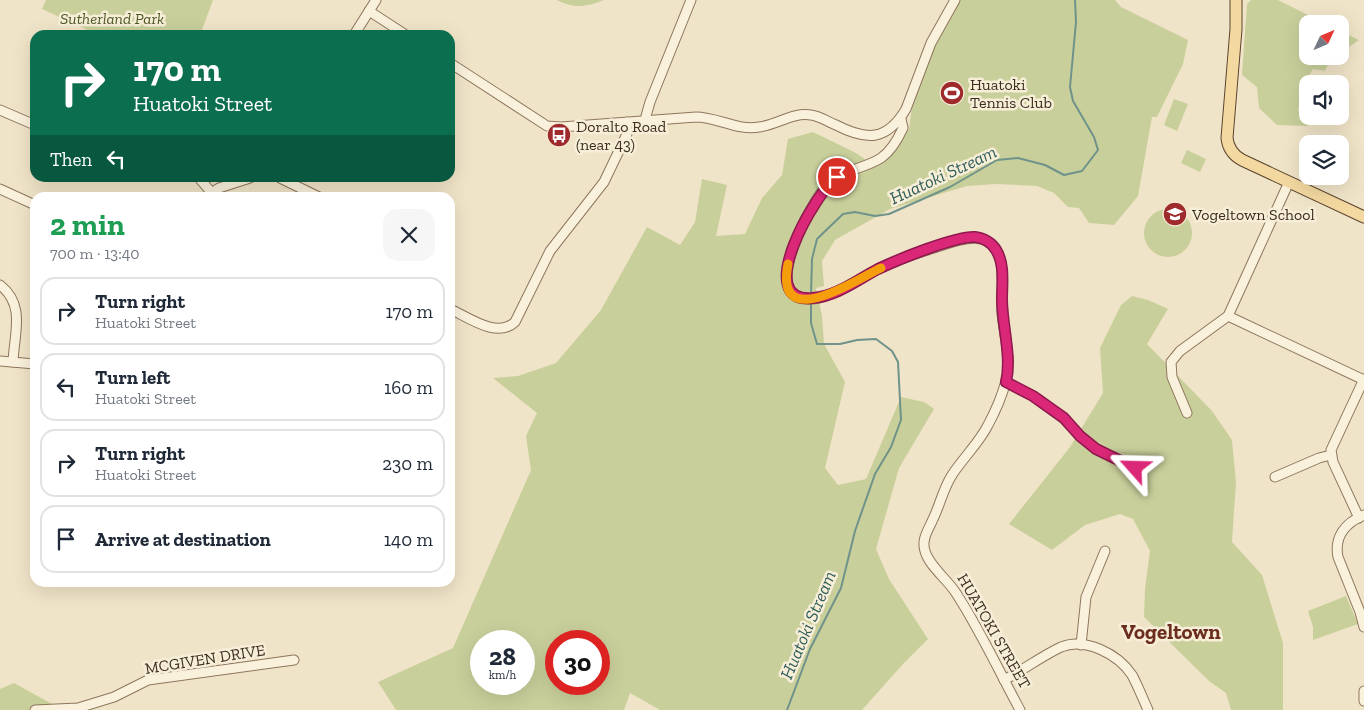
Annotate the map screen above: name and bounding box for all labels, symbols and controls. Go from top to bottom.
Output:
park label: Sutherland Park [60,9,164,28]
north arrow [1299,15,1349,65]
map controls [1299,15,1349,185]
text: 170 m [133,48,221,90]
icon: right [50,50,115,115]
place label: Huatoki Tennis Club [970,75,1052,112]
button: sound [1299,75,1349,125]
sports icon: Huatoki Tennis Club [939,80,965,106]
text: Huatoki Street [133,90,272,117]
place label: Doralto Road (near 43) [576,117,667,154]
bus stop icon: Doralto Road (near 43) [546,122,572,148]
button: layers [1299,135,1349,185]
water label: Huatoki Stream [886,141,1000,209]
icon: left [102,145,130,173]
text: Then [50,148,92,171]
pin [816,156,858,198]
icon: arrive [823,163,851,191]
school or university icon: Vogeltown School [1162,201,1188,227]
place label: Vogeltown School [1191,205,1315,224]
text: 2 min [50,207,125,243]
button: close [383,209,435,261]
text: 700 m · 13:40 [50,244,140,263]
text: Turn right [95,290,185,313]
icon: right [52,297,80,325]
text: 170 m [385,300,433,323]
text: Huatoki Street [95,313,196,332]
text: Turn left [95,366,170,389]
icon: left [52,373,80,401]
text: 160 m [384,376,433,399]
text: Huatoki Street [95,389,196,408]
position arrow [1108,441,1160,493]
text: Turn right [95,442,185,465]
icon: right [52,449,80,477]
text: 230 m [382,452,433,475]
text: Huatoki Street [95,465,196,484]
icon: arrive [52,525,80,553]
text: Arrive at destination [95,528,271,551]
text: 140 m [384,528,433,551]
water label: Huatoki Stream [775,568,841,682]
street label: HUATOKI STREET [953,570,1035,692]
district label: Vogeltown [1121,619,1221,644]
speed limit sign: 30 [545,630,610,695]
street label: MCGIVEN DRIVE [143,640,267,678]
text: 28 [489,641,516,671]
text: km/h [489,668,516,682]

